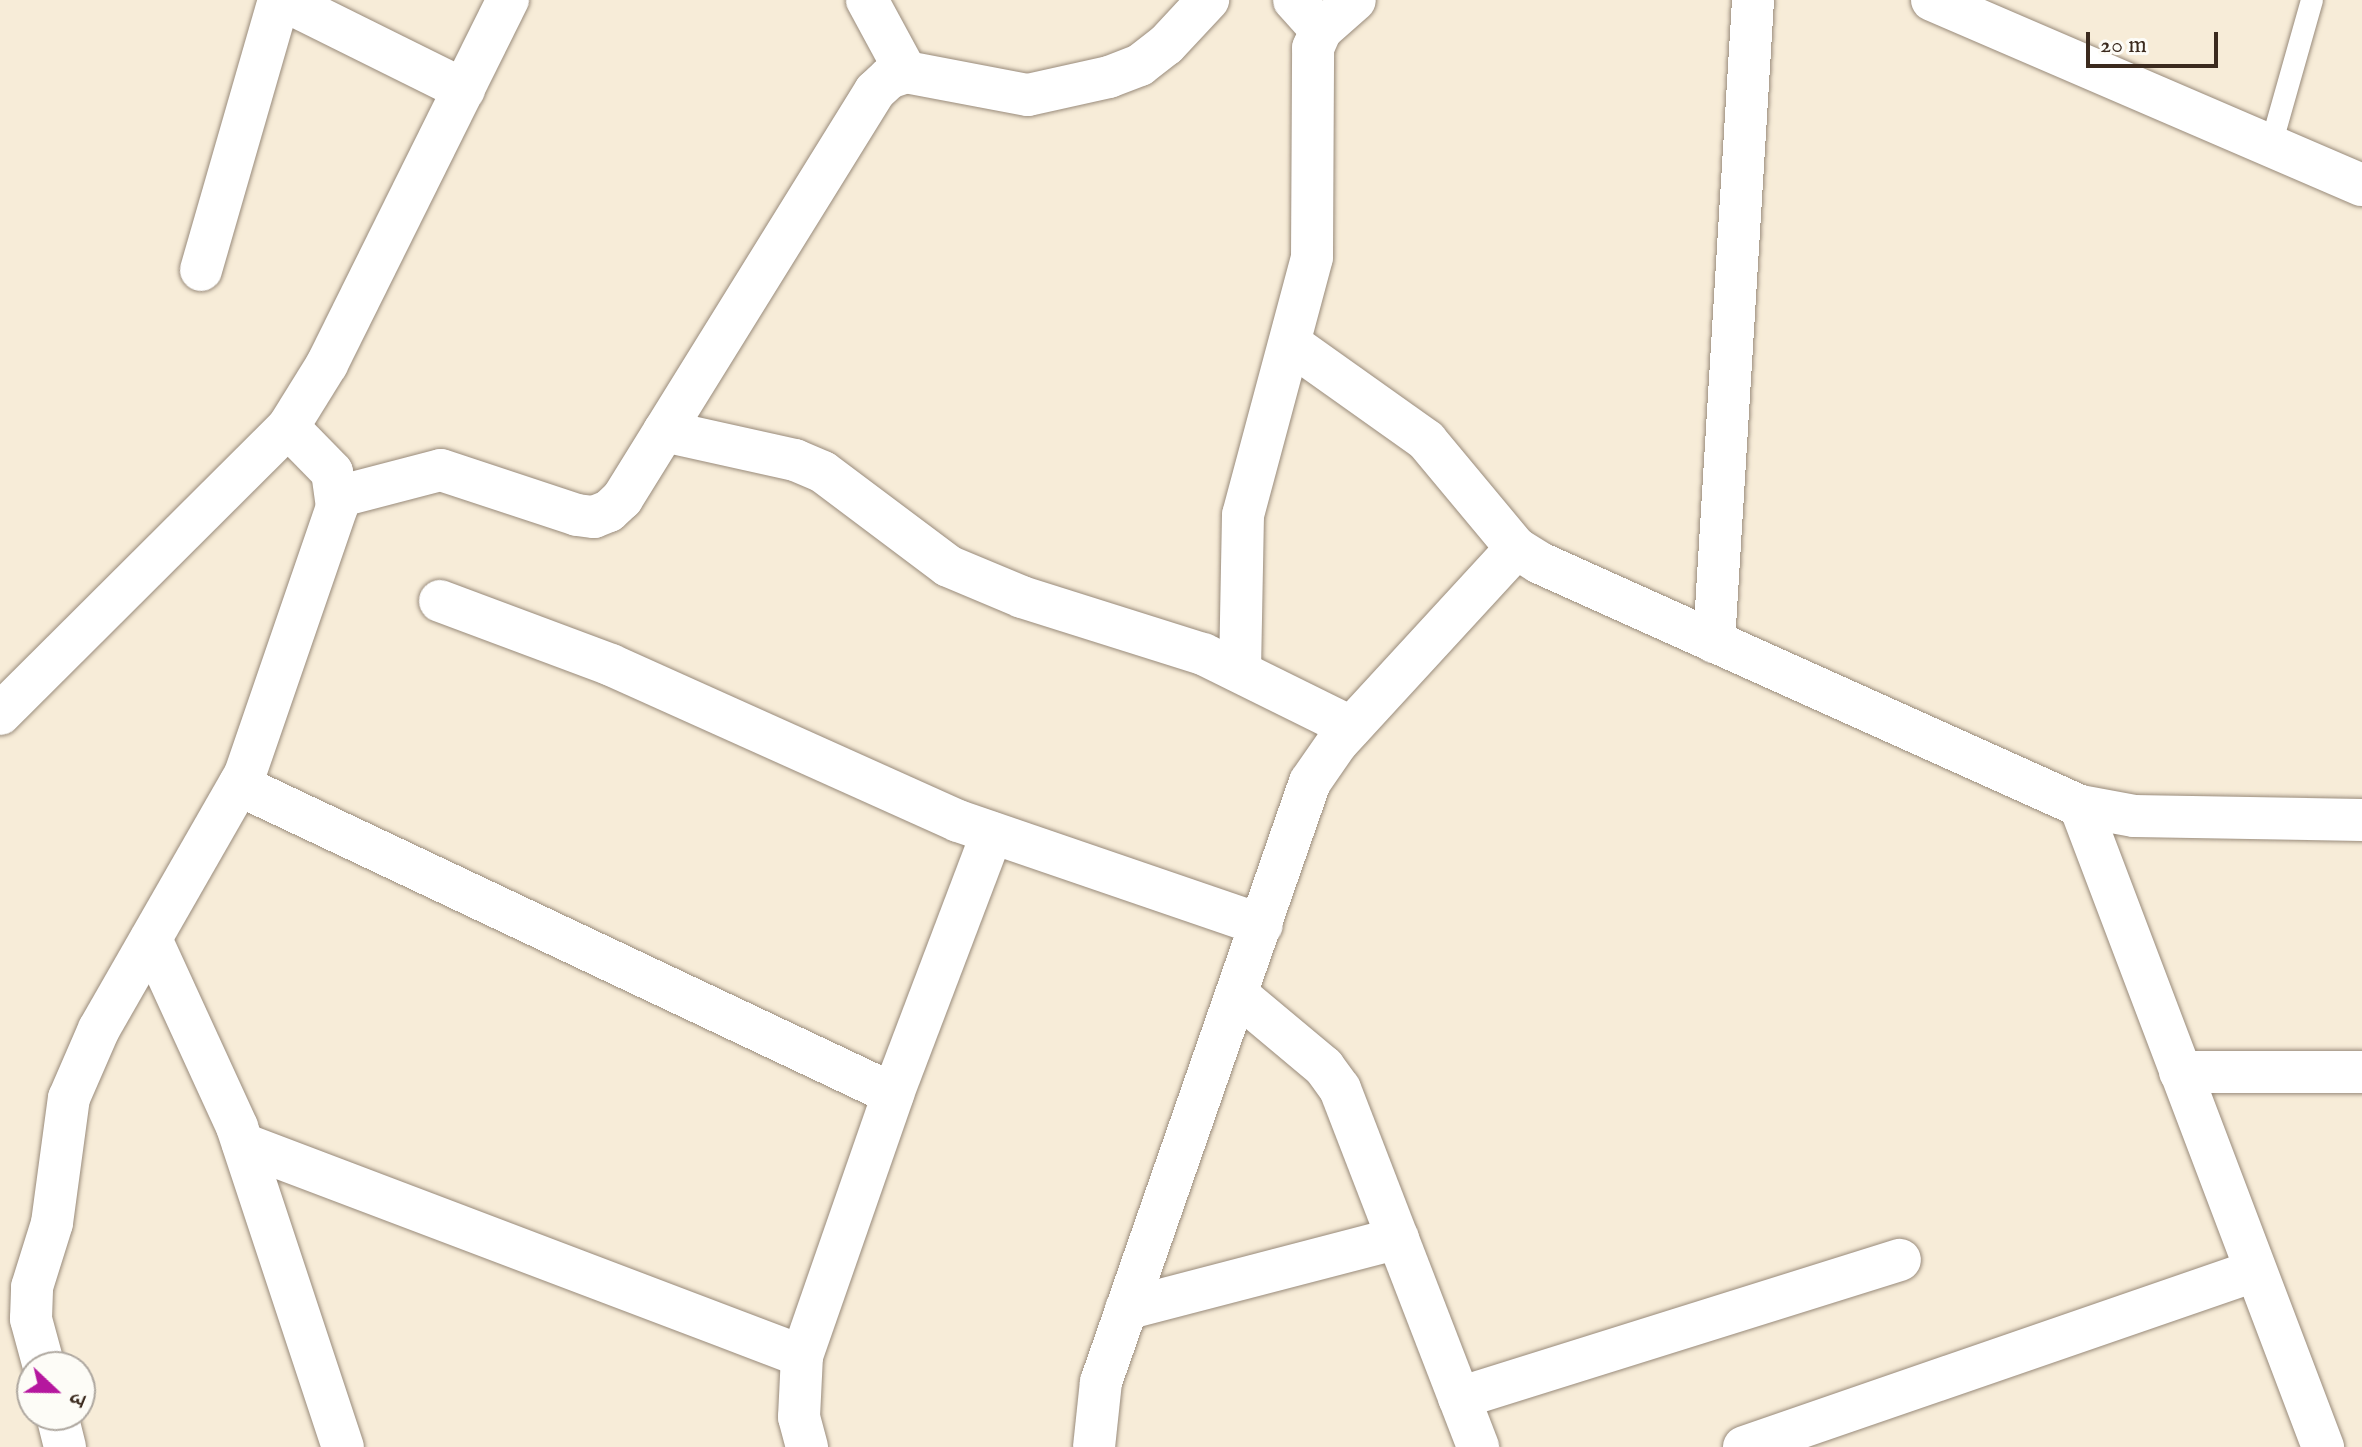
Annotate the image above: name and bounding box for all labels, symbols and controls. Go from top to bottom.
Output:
scale bar [2090,16,2222,66]
text: 20 m [2100,30,2147,61]
north arrow [16,1351,96,1431]
text: उ [61,1389,91,1410]

